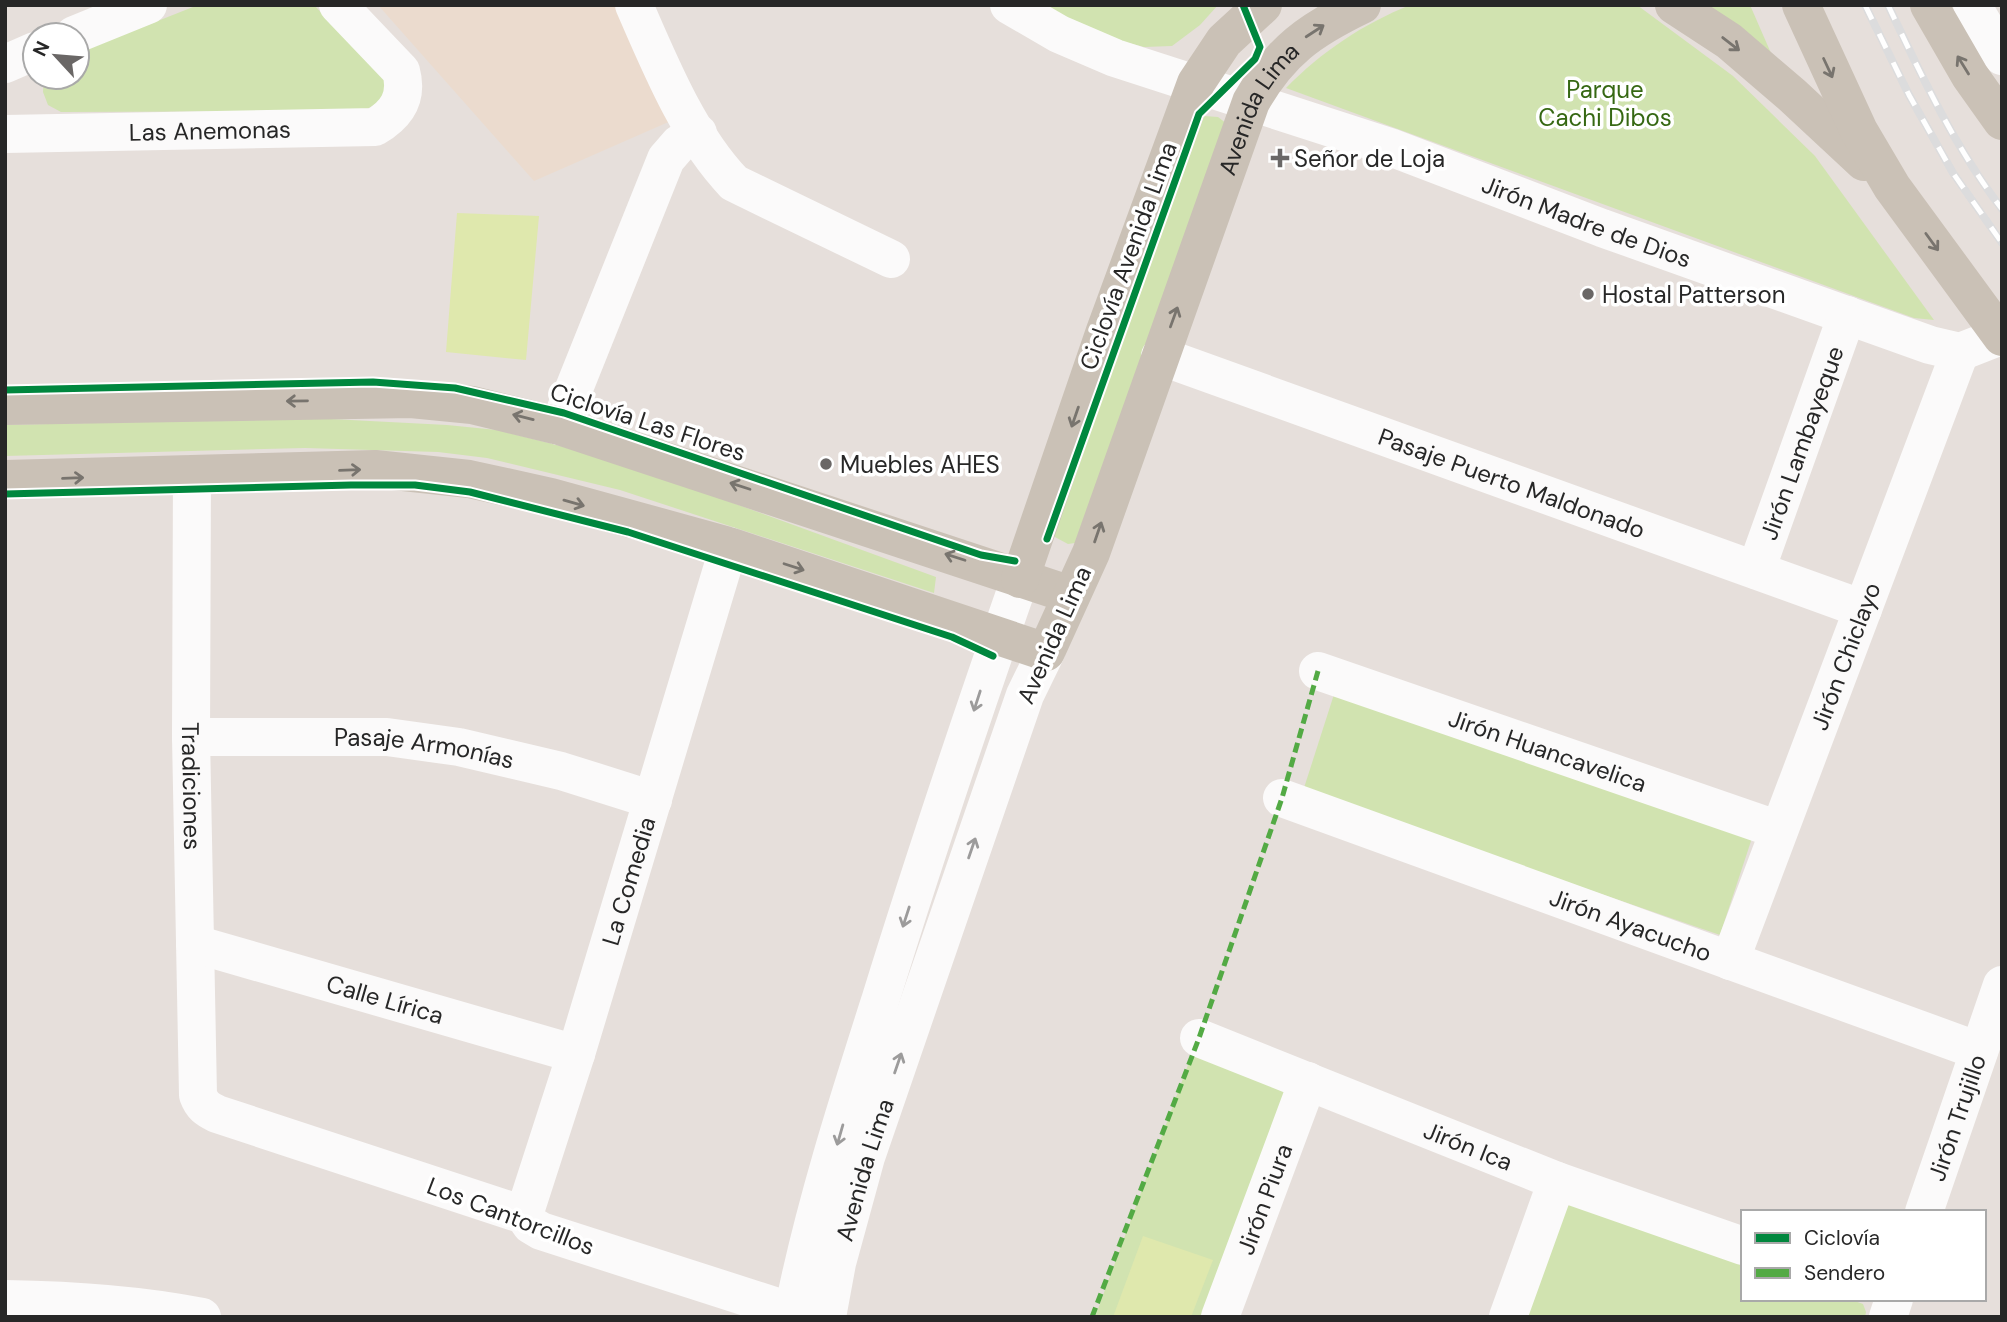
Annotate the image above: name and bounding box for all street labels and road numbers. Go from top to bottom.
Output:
street label: Avenida Lima [1211,35,1305,179]
street label: Las Anemonas [129,113,291,147]
street label: Ciclovía Avenida Lima [1072,138,1184,374]
street label: Jirón Madre de Dios [1478,168,1696,274]
street label: Jirón Lambayeque [1753,342,1850,544]
street label: Ciclovía Las Flores [546,376,750,468]
street label: Pasaje Puerto Maldonado [1374,420,1650,545]
street label: Avenida Lima [1010,561,1098,709]
street label: Jirón Chiclayo [1803,578,1887,734]
street label: Jirón Huancavelica [1445,702,1651,799]
street label: Pasaje Armonías [334,721,517,775]
street label: Tradiciones [175,722,209,850]
street label: La Comedia [594,813,662,949]
street label: Jirón Ayacucho [1546,881,1716,968]
street label: Calle Lírica [323,967,447,1031]
street label: Jirón Trujillo [1920,1050,1993,1185]
street label: Avenida Lima [828,1094,900,1245]
street label: Jirón Ica [1419,1114,1517,1177]
street label: Jirón Piura [1229,1139,1299,1259]
street label: Los Cantorcillos [423,1170,599,1262]

